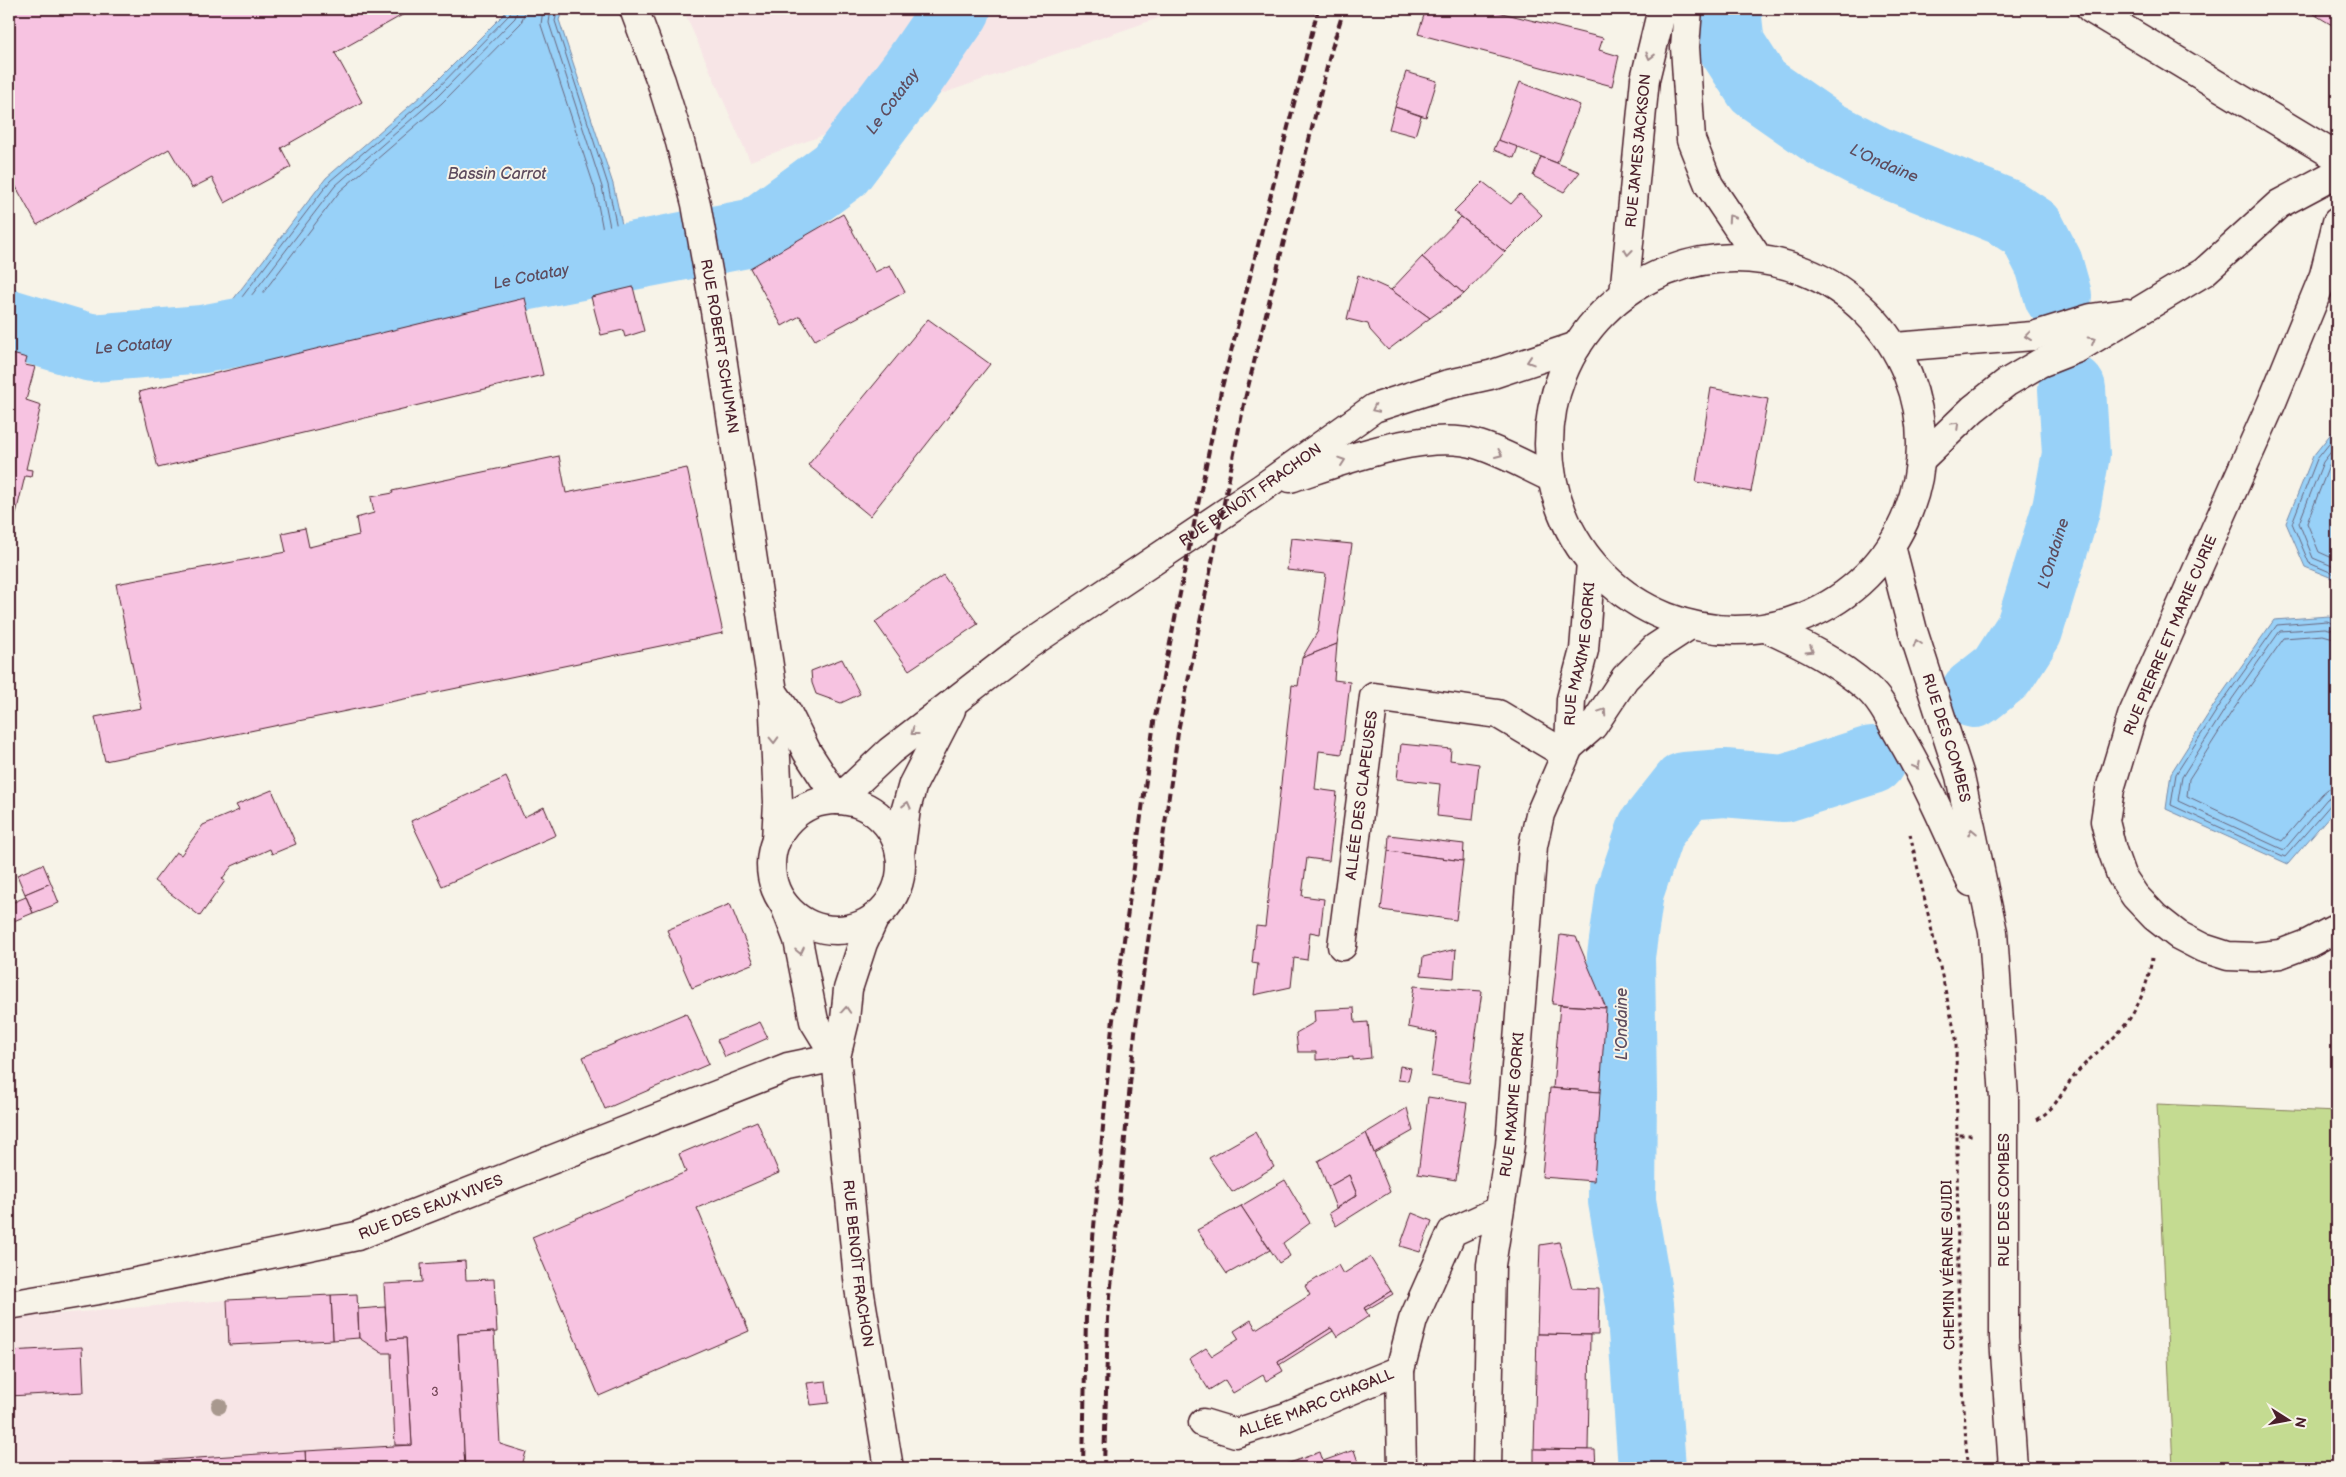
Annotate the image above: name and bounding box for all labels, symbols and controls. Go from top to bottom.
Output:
one-way arrow [1645,52,1656,61]
water label: Le Cotatay [862,65,924,138]
street label: RUE JAMES JACKSON [1622,73,1655,228]
water label: L'Ondaine [1847,140,1921,187]
water label: Bassin Carrot [448,165,547,184]
one-way arrow [1728,214,1737,223]
one-way arrow [1623,248,1634,256]
street label: RUE ROBERT SCHUMAN [696,258,743,435]
water label: Le Cotatay [492,260,572,294]
one-way arrow [2023,330,2032,340]
water label: Le Cotatay [94,334,173,359]
one-way arrow [2087,336,2096,346]
one-way arrow [1527,356,1535,366]
one-way arrow [1371,402,1380,413]
one-way arrow [1950,422,1959,431]
street label: RUE BENOÎT FRACHON [1176,440,1325,551]
one-way arrow [1494,447,1503,458]
one-way arrow [1337,457,1345,467]
water label: L'Ondaine [2034,516,2074,591]
street label: RUE PIERRE ET MARIE CURIE [2120,532,2221,738]
street label: RUE MAXIME GORKI [1561,581,1599,726]
one-way arrow [1912,639,1922,648]
one-way arrow [1804,643,1813,653]
street label: RUE DES COMBES [1917,671,1974,804]
one-way arrow [1597,708,1606,718]
street label: ALLÉE DES CLAPEUSES [1342,709,1382,881]
one-way arrow [911,727,920,735]
one-way arrow [769,737,779,745]
one-way arrow [1911,761,1921,770]
one-way arrow [901,801,912,810]
one-way arrow [1967,828,1978,837]
one-way arrow [795,946,805,955]
water label: L'Ondaine [1613,988,1632,1060]
one-way arrow [840,1005,851,1013]
street label: RUE MAXIME GORKI [1496,1031,1529,1178]
street label: RUE DES COMBES [1995,1133,2014,1267]
street label: RUE DES EAUX VIVES [356,1171,506,1244]
street label: RUE BENOÎT FRACHON [838,1179,878,1349]
street label: CHEMIN VÉRANE GUIDI [1938,1179,1959,1350]
street label: ALLÉE MARC CHAGALL [1236,1364,1397,1442]
house number: 3 [431,1385,439,1400]
north arrow [2264,1394,2314,1444]
text: N [2291,1416,2310,1429]

